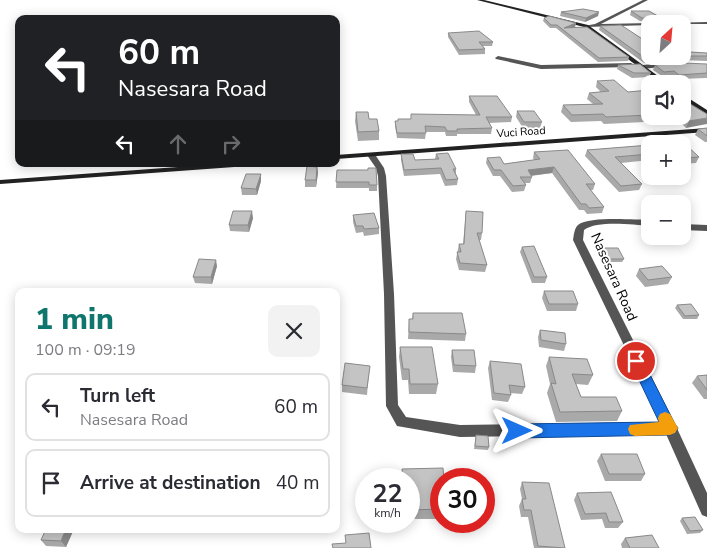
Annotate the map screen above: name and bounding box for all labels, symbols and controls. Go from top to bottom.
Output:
north arrow [641,15,691,65]
map controls [641,15,691,245]
text: 60 m [118,29,200,76]
icon: left [35,35,100,100]
text: Nasesara Road [118,74,267,104]
button: sound [641,75,691,125]
street label: Vuci Road [495,123,546,141]
icon: left [111,130,139,158]
icon: ahead [164,130,192,158]
icon: right [217,130,245,158]
button: + [641,135,691,185]
button: − [641,195,691,245]
street label: Nasesara Road [586,230,642,324]
text: 1 min [35,299,114,340]
button: close [268,305,320,357]
text: 100 m · 09:19 [35,339,136,361]
pin [615,340,657,382]
icon: arrive [622,347,650,375]
text: Turn left [80,383,155,409]
icon: left [37,393,65,421]
text: 60 m [274,394,318,420]
position arrow [490,404,542,456]
text: Nasesara Road [80,409,188,431]
speed limit sign: 30 [430,468,495,533]
icon: arrive [37,469,65,497]
text: Arrive at destination [80,470,261,496]
text: 40 m [276,470,320,496]
text: 22 [372,477,403,511]
text: km/h [374,505,401,521]

